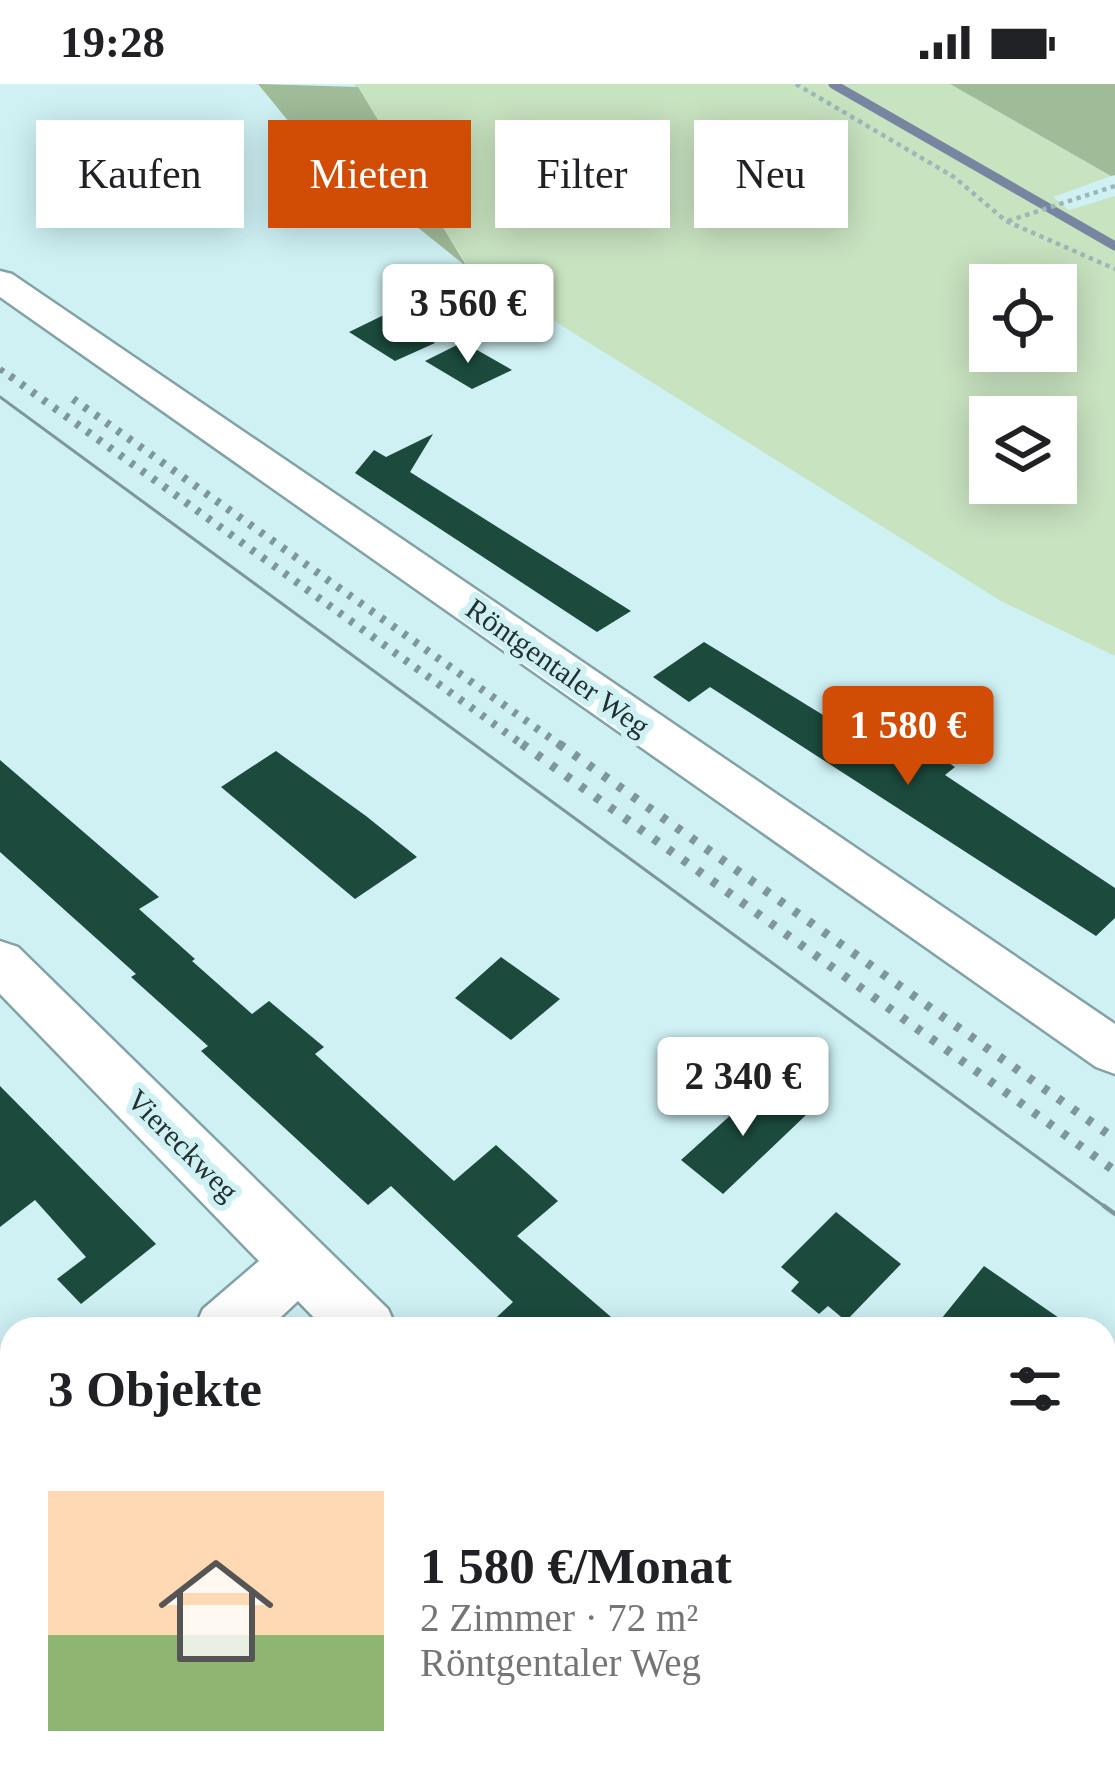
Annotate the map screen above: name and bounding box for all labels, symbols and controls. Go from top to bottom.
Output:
text: 19:28 [60,17,165,67]
chip: Kaufen [36,120,244,228]
chip: Mieten [268,120,471,228]
chip: Filter [495,120,670,228]
chip: Neu [694,120,848,228]
pin: 3 560 € [357,264,579,366]
map controls [969,264,1077,504]
button: locate [969,264,1077,372]
text: 3 560 € [410,281,527,324]
button: layers [969,396,1077,504]
street label: Röntgentaler Weg [460,591,656,743]
pin: 1 580 € [797,686,1019,788]
text: 1 580 € [850,703,967,746]
pin: 2 340 € [632,1037,854,1139]
text: 2 340 € [685,1054,802,1097]
street label: Viereckweg [121,1083,245,1207]
icon: filters [1002,1356,1068,1422]
text: 3 Objekte [48,1361,262,1417]
text: 1 580 €/Monat [420,1538,732,1594]
icon: home [144,1539,288,1683]
text: 2 Zimmer · 72 m² [420,1596,698,1639]
text: Röntgentaler Weg [420,1641,701,1684]

